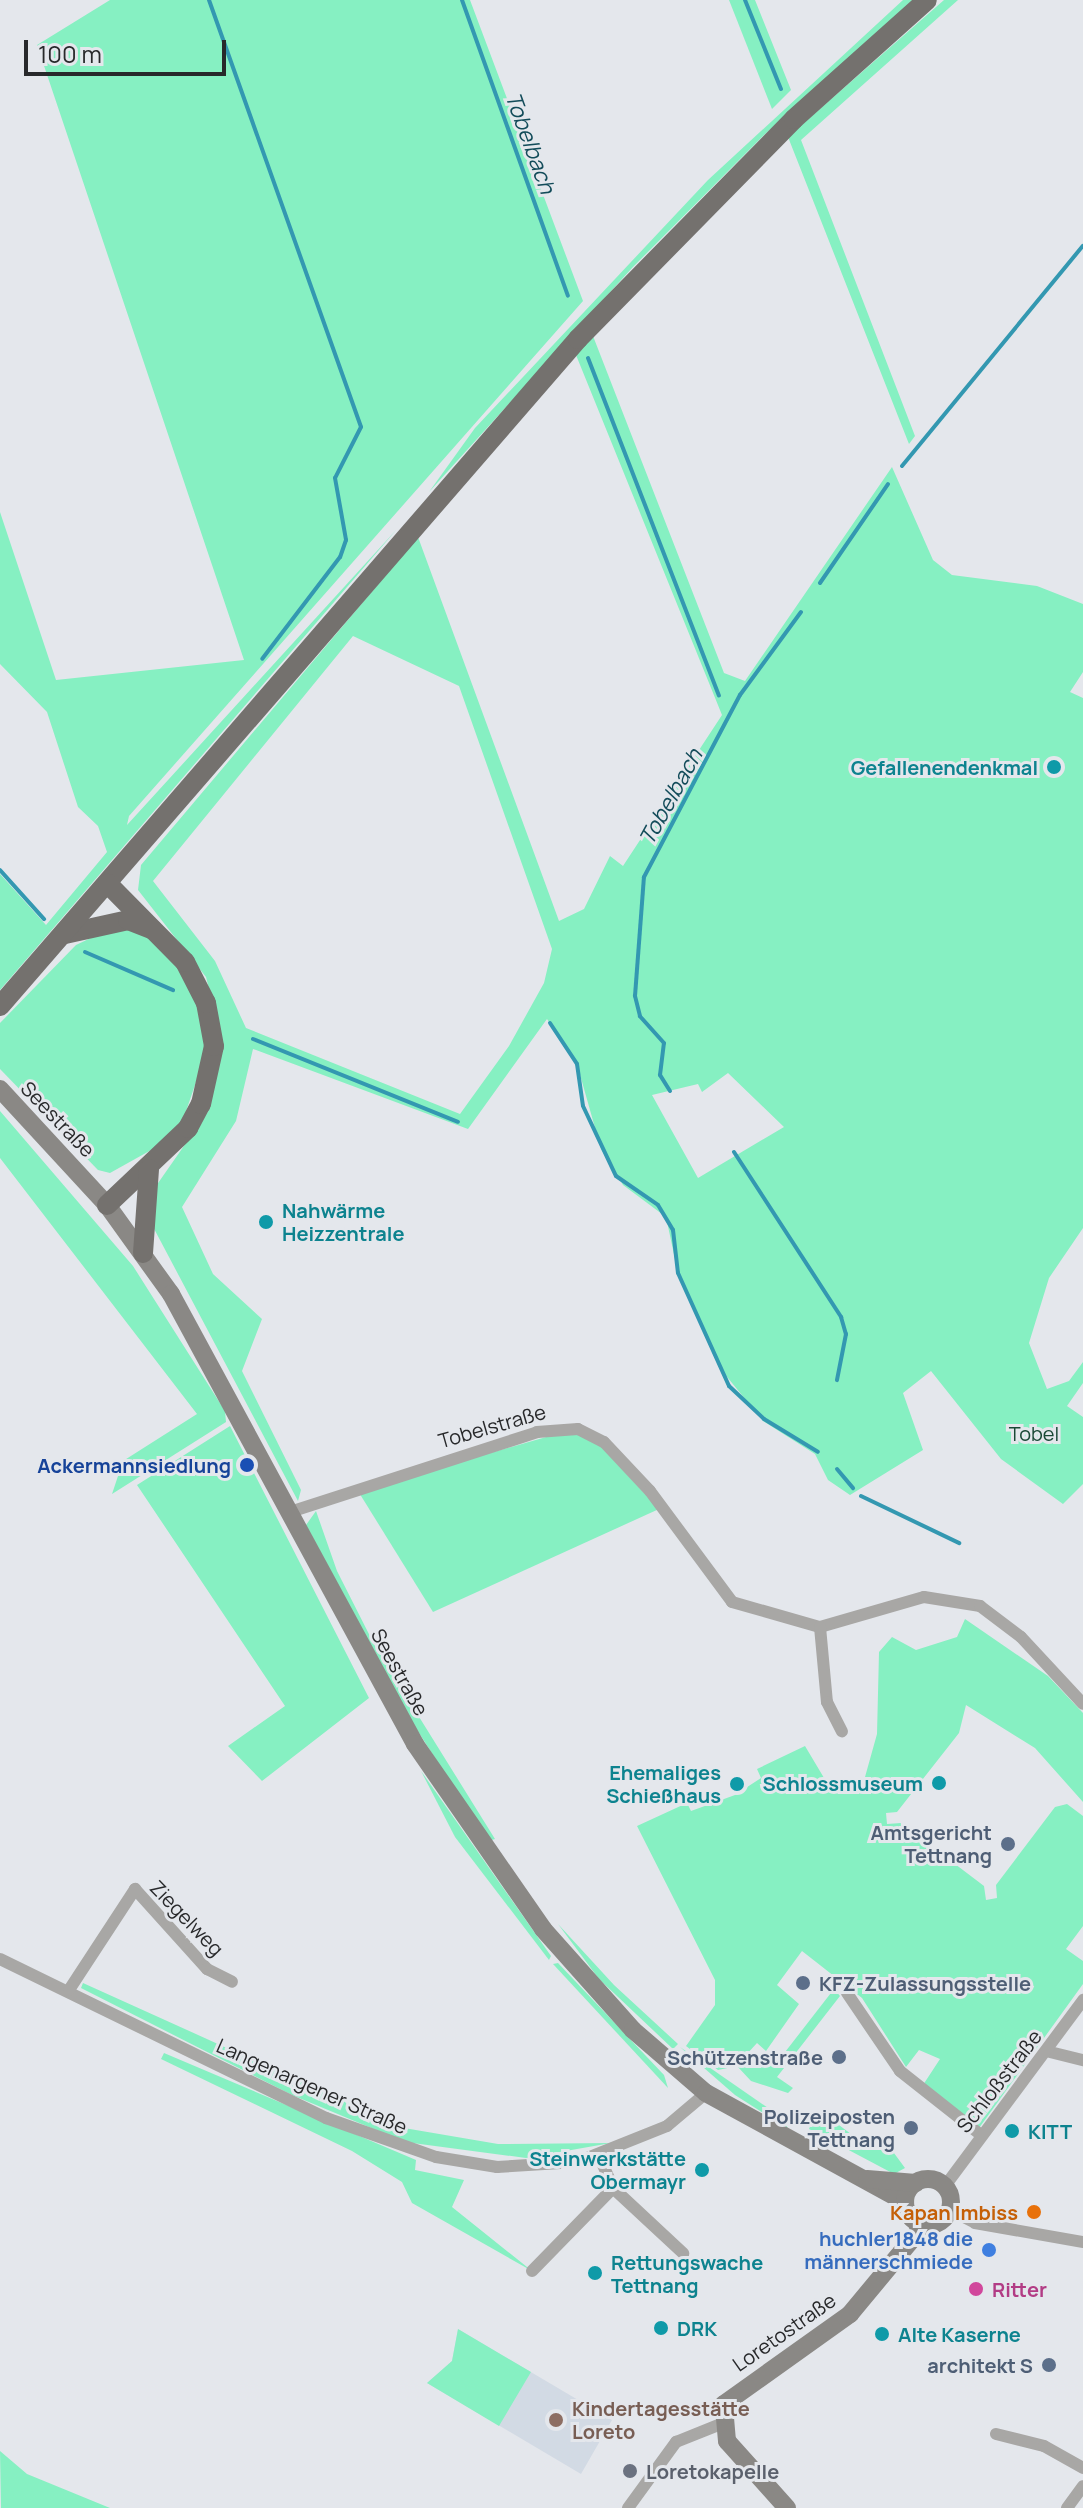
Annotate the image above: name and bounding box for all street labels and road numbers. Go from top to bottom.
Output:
street label: Seestraße [16,1076,100,1162]
street label: Tobelstraße [436,1399,548,1453]
street label: Seestraße [366,1624,434,1720]
street label: Ziegelweg [145,1875,229,1961]
street label: Schloßstraße [951,2025,1047,2137]
street label: Langenargener Straße [213,2033,411,2139]
street label: Loretostraße [728,2288,840,2376]

